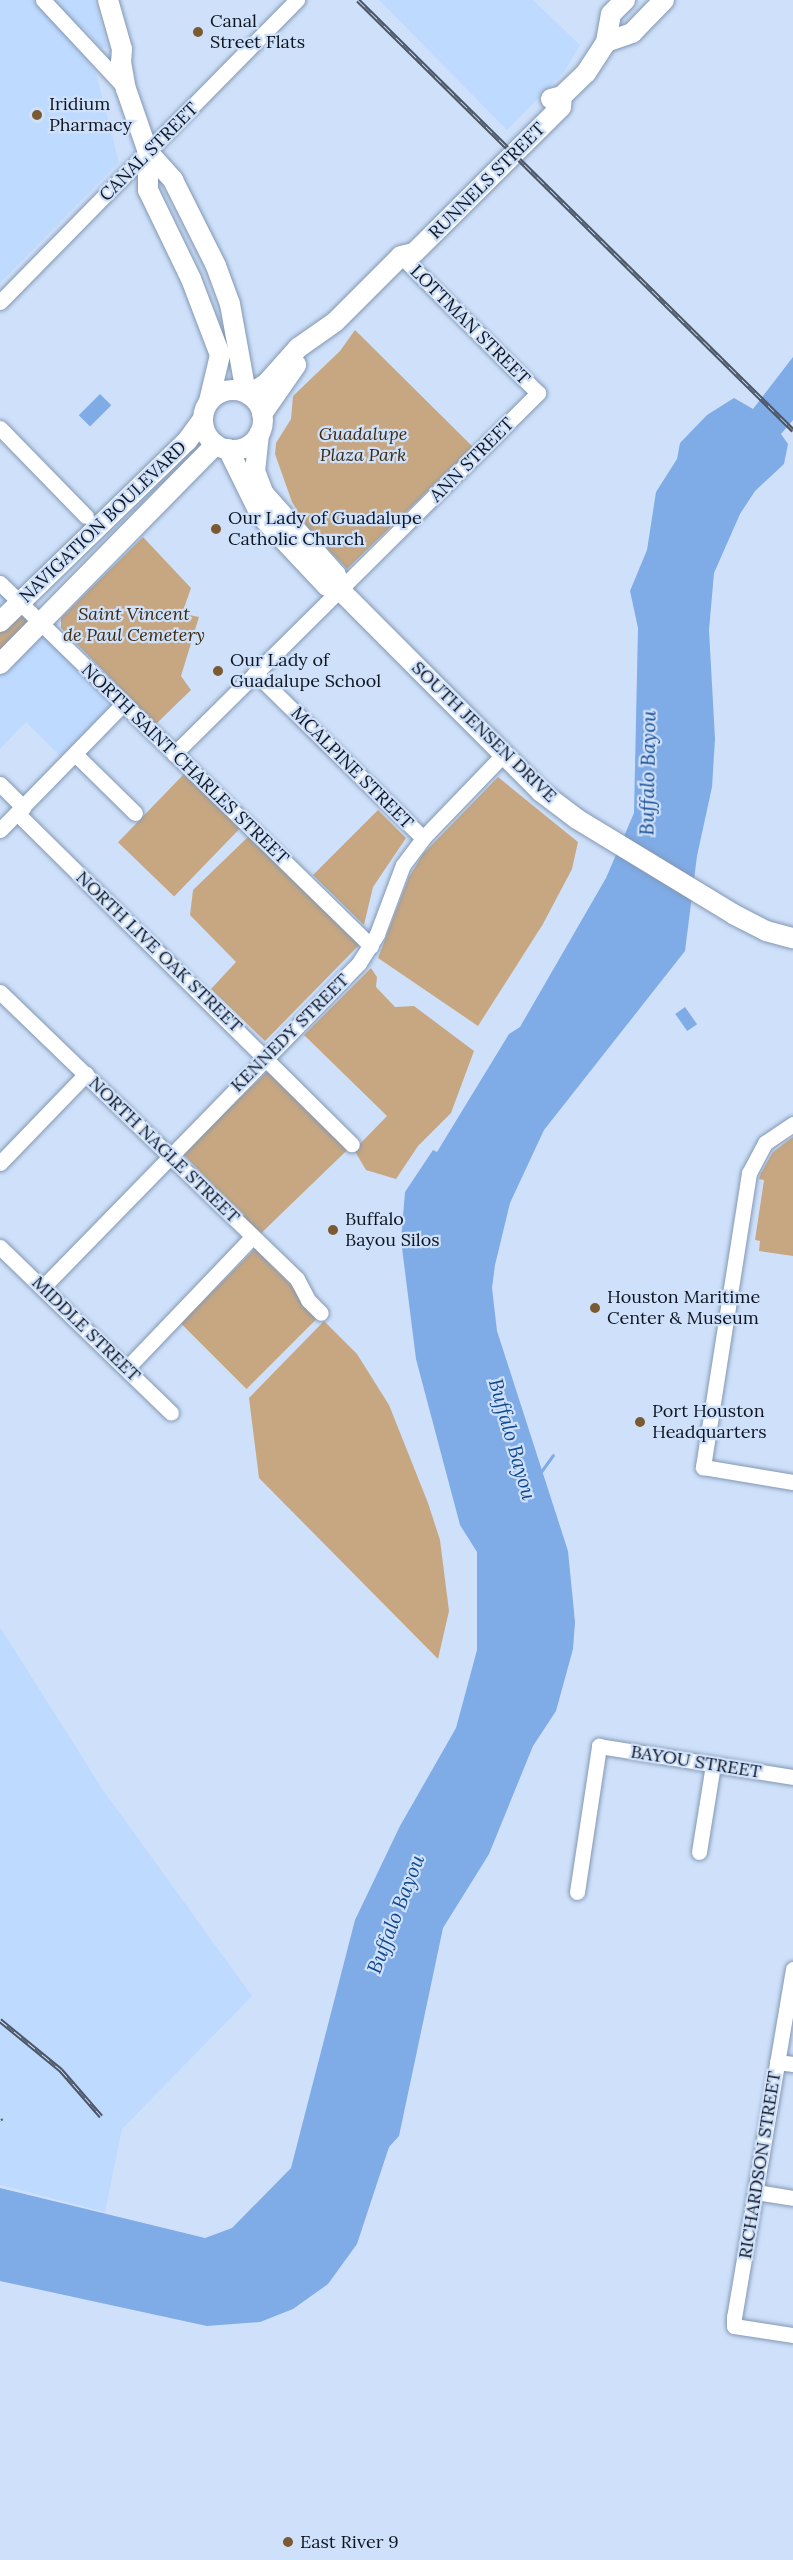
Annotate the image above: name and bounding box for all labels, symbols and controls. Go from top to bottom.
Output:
place label: Canal Street Flats [210,11,305,54]
marker: Canal Street Flats [191,25,205,39]
place label: Iridium Pharmacy [49,94,132,136]
street label: CANAL STREET [95,98,203,206]
marker: Iridium Pharmacy [30,108,44,122]
street label: RUNNELS STREET [424,118,550,244]
street label: LOTTMAN STREET [406,261,534,389]
street label: ANN STREET [425,413,519,507]
park label: Guadalupe Plaza Park [319,424,407,466]
street label: NAVIGATION BOULEVARD [15,436,191,608]
place label: Our Lady of Guadalupe Catholic Church [228,508,422,550]
marker: Our Lady of Guadalupe Catholic Church [209,522,223,536]
park label: Saint Vincent de Paul Cemetery [63,604,205,646]
place label: Our Lady of Guadalupe School [230,650,381,692]
street label: SOUTH JENSEN DRIVE [407,657,561,807]
street label: NORTH SAINT CHARLES STREET [77,659,293,869]
marker: Our Lady of Guadalupe School [211,664,225,678]
street label: MCALPINE STREET [286,702,418,834]
water label: Buffalo Bayou [634,710,660,836]
street label: NORTH LIVE OAK STREET [71,867,247,1037]
street label: KENNEDY STREET [226,969,354,1097]
street label: NORTH NAGLE STREET [84,1072,244,1228]
place label: Buffalo Bayou Silos [345,1209,440,1252]
marker: Buffalo Bayou Silos [326,1223,340,1237]
street label: MIDDLE STREET [27,1272,145,1386]
place label: Houston Maritime Center & Museum [607,1287,760,1330]
marker: Houston Maritime Center & Museum [588,1301,602,1315]
water label: Buffalo Bayou [484,1376,542,1502]
place label: Port Houston Headquarters [652,1401,767,1444]
marker: Port Houston Headquarters [633,1415,647,1429]
street label: BAYOU STREET [629,1741,763,1783]
water label: Buffalo Bayou [361,1851,429,1977]
street label: RICHARDSON STREET [735,2070,785,2260]
place label: East River 9 [300,2531,399,2553]
marker: East River 9 [281,2535,295,2549]

